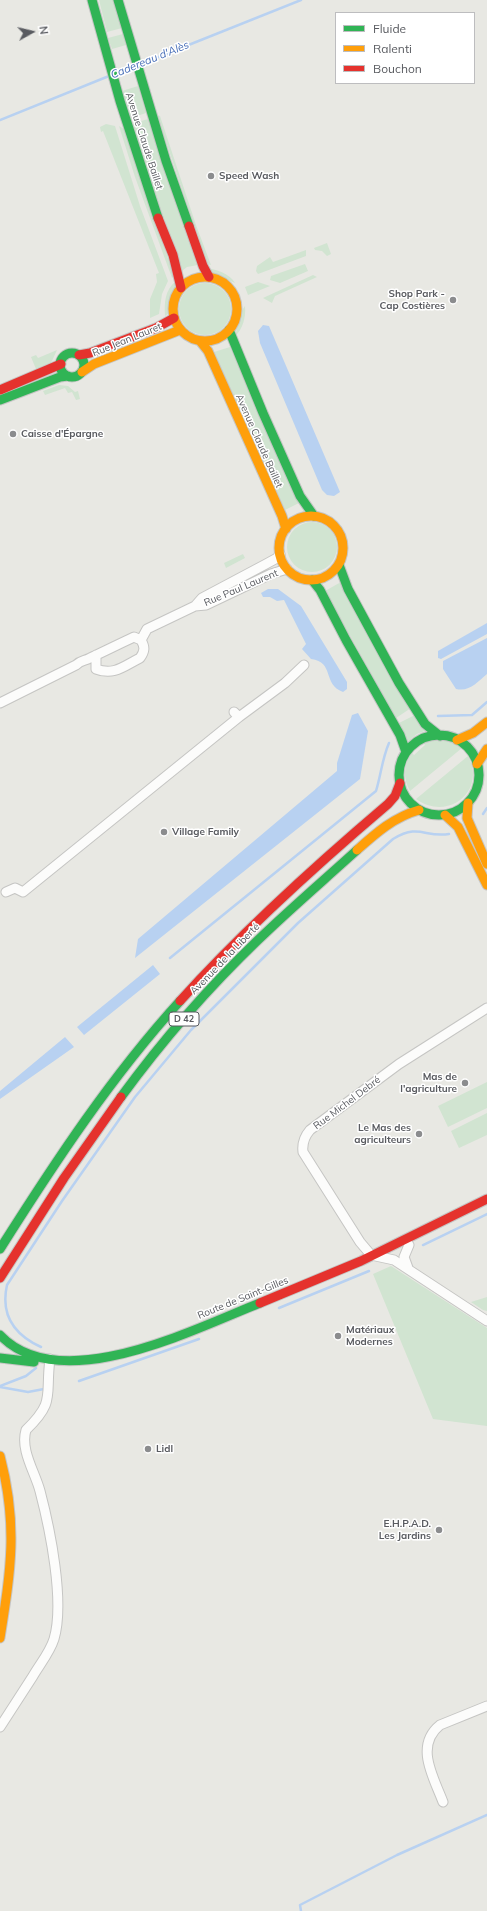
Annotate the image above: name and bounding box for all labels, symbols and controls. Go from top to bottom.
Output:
north arrow [12,12,52,52]
legend [335,12,475,84]
text: Fluide [373,21,406,36]
text: N [36,25,51,35]
water label: Cadereau d'Alès [109,38,191,82]
text: Ralenti [373,41,412,56]
text: Bouchon [373,61,422,76]
street label: Avenue Claude Baillet [123,91,165,191]
place label: Speed Wash [219,170,279,182]
marker: Speed Wash [206,171,216,181]
place label: Shop Park - Cap Costières [380,288,445,312]
marker: Shop Park - Cap Costières [448,295,458,305]
street label: Rue Jean Lauret [91,321,163,359]
street label: Avenue Claude Baillet [233,392,285,490]
place label: Caisse d'Épargne [21,428,103,440]
marker: Caisse d'Épargne [8,429,18,439]
street label: Rue Paul Laurent [202,567,280,609]
place label: Village Family [172,826,239,838]
marker: Village Family [159,827,169,837]
street label: Avenue de la Liberté [188,921,262,997]
road number: D 42 [169,1012,199,1026]
place label: Mas de l'agriculture [400,1071,457,1094]
street label: Rue Michel Debré [311,1074,383,1132]
marker: Mas de l'agriculture [460,1078,470,1088]
place label: Le Mas des agriculteurs [354,1122,411,1146]
marker: Le Mas des agriculteurs [414,1129,424,1139]
street label: Route de Saint-Gilles [196,1274,290,1322]
place label: Matériaux Modernes [346,1324,394,1348]
marker: Matériaux Modernes [333,1331,343,1341]
place label: Lidl [156,1443,173,1455]
marker: Lidl [143,1444,153,1454]
place label: E.H.P.A.D. Les Jardins [379,1518,431,1542]
marker: E.H.P.A.D. Les Jardins [434,1525,444,1535]

